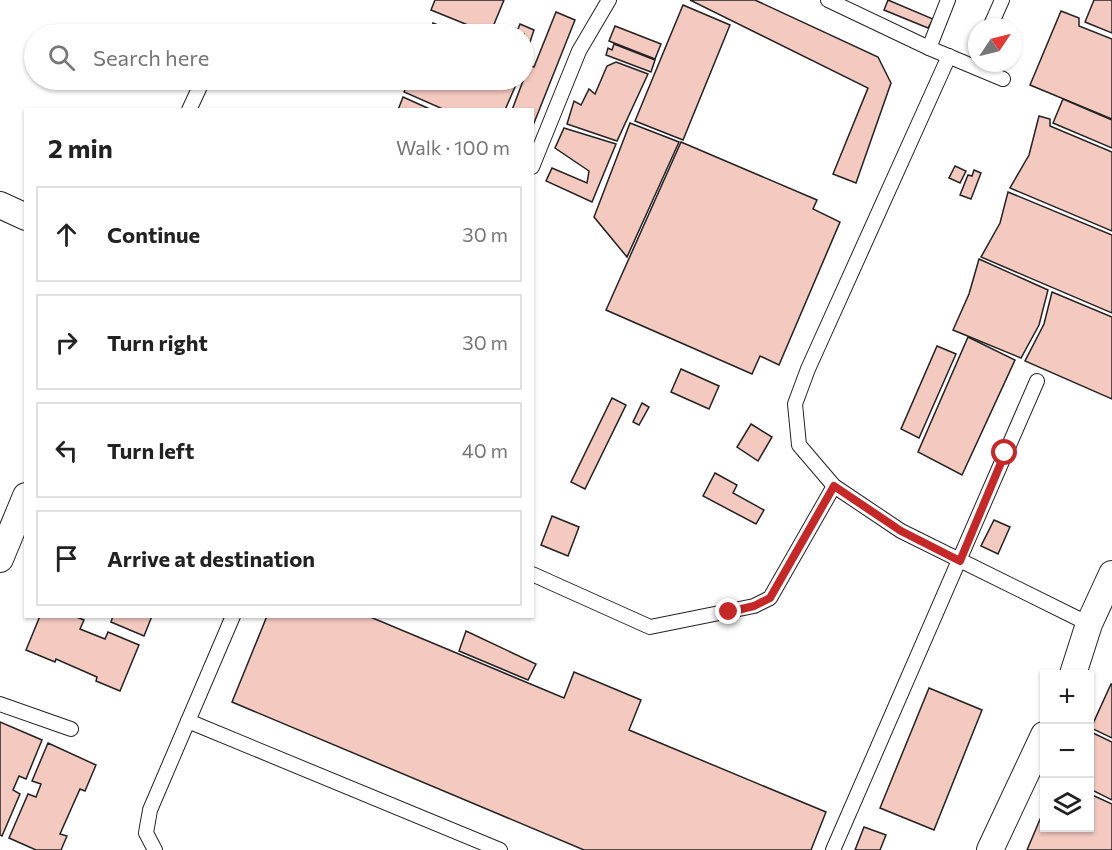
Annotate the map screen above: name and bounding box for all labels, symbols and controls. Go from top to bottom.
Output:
north arrow [968,18,1022,72]
search box [24,24,534,90]
icon: search [45,41,78,74]
text: Search here [93,44,209,71]
text: 2 min [48,132,113,163]
text: Walk · 100 m [396,135,510,159]
icon: ahead [50,218,83,251]
text: Continue [107,221,200,248]
text: 30 m [462,222,508,246]
icon: right [50,326,83,359]
text: Turn right [107,329,208,356]
text: 30 m [462,330,508,354]
icon: left [50,434,83,467]
text: Turn left [107,437,194,464]
text: 40 m [462,438,508,462]
route start [991,439,1017,465]
icon: arrive [50,542,83,575]
text: Arrive at destination [107,545,315,572]
route end [715,598,741,624]
map controls [1040,670,1094,832]
button: + [1040,670,1094,724]
button: − [1040,724,1094,778]
button: layers [1040,778,1094,832]

